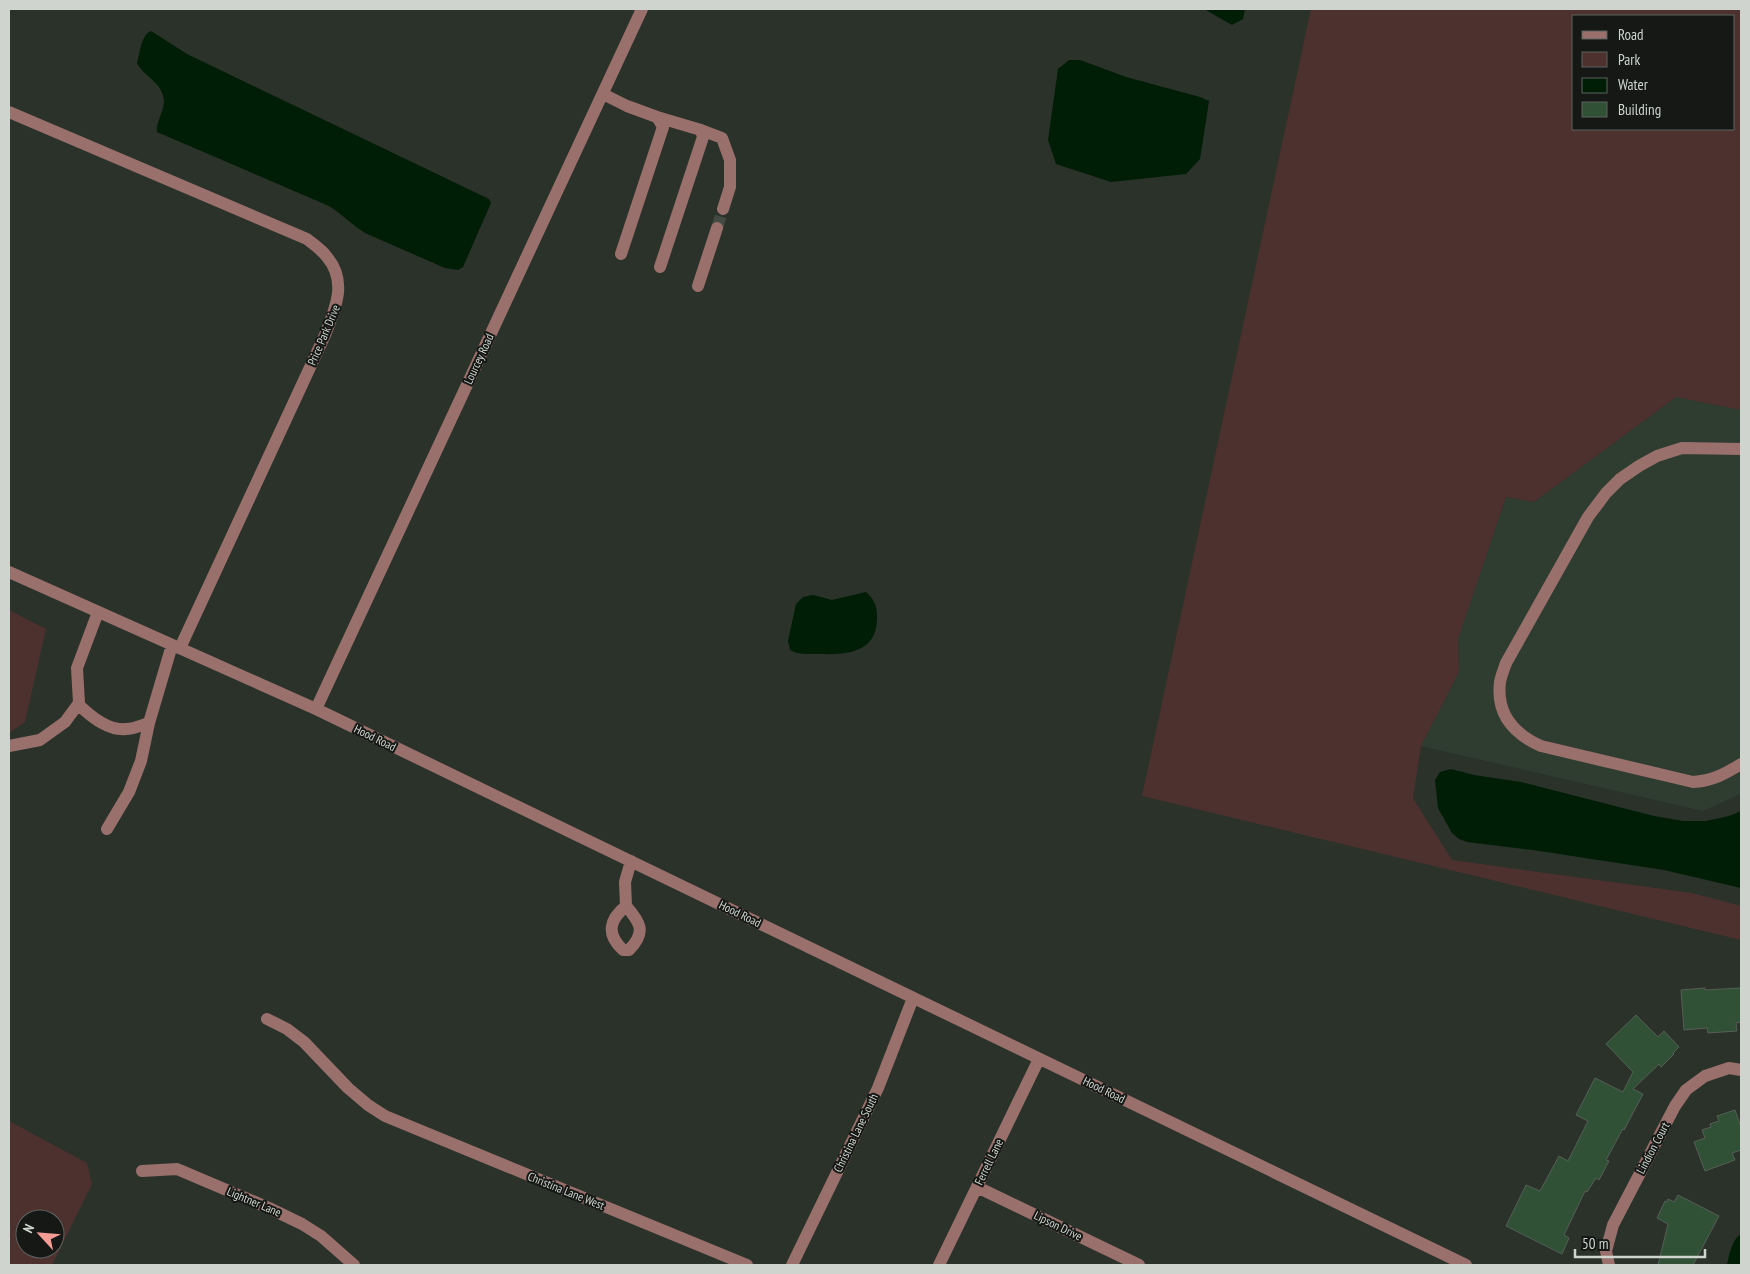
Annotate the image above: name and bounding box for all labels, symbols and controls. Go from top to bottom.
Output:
legend [1572,15,1735,130]
text: Road [1618,25,1644,44]
text: Park [1618,50,1640,69]
text: Water [1618,75,1649,94]
text: Building [1618,100,1661,119]
street label: Price Park Drive [304,302,343,367]
street label: Lourcey Road [460,331,497,386]
street label: Hood Road [352,721,399,754]
street label: Hood Road [717,897,764,930]
street label: Hood Road [1081,1073,1128,1106]
street label: Christina Lane South [830,1091,881,1175]
street label: Lindion Court [1633,1119,1673,1176]
street label: Ferrell Lane [971,1136,1006,1187]
street label: Christina Lane West [526,1168,607,1213]
street label: Lightner Lane [225,1183,284,1220]
street label: Lipson Drive [1032,1207,1085,1244]
north arrow [15,1209,65,1259]
text: N [19,1221,38,1236]
scale bar [1575,1226,1705,1258]
text: 50 m [1582,1234,1608,1253]

